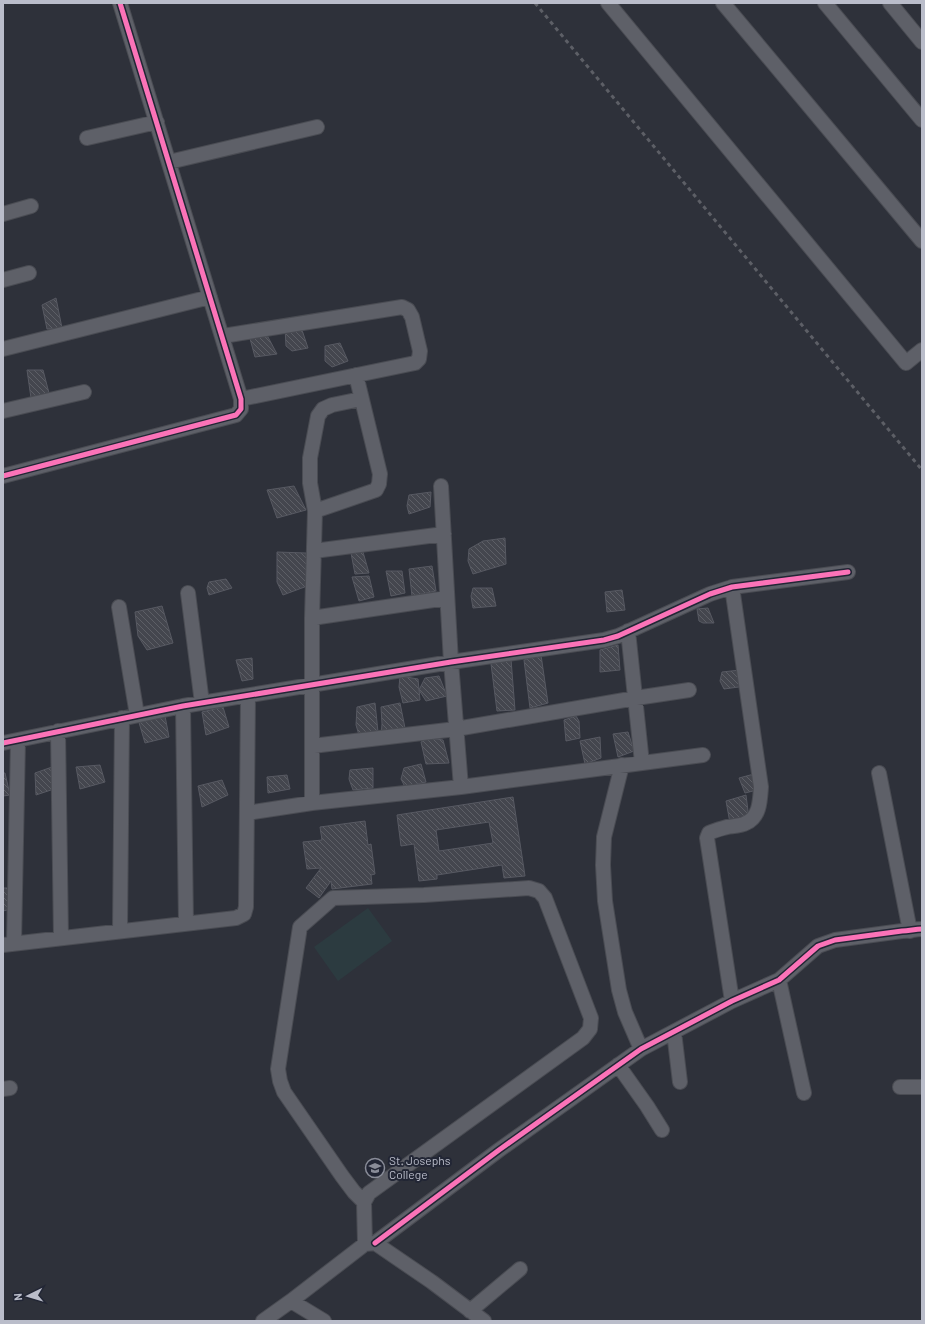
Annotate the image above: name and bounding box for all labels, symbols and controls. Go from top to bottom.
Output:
place label: St. Josephs College [389,1153,451,1181]
school or university icon: St. Josephs College [364,1157,386,1179]
north arrow [8,1276,48,1316]
text: N [11,1293,24,1301]

